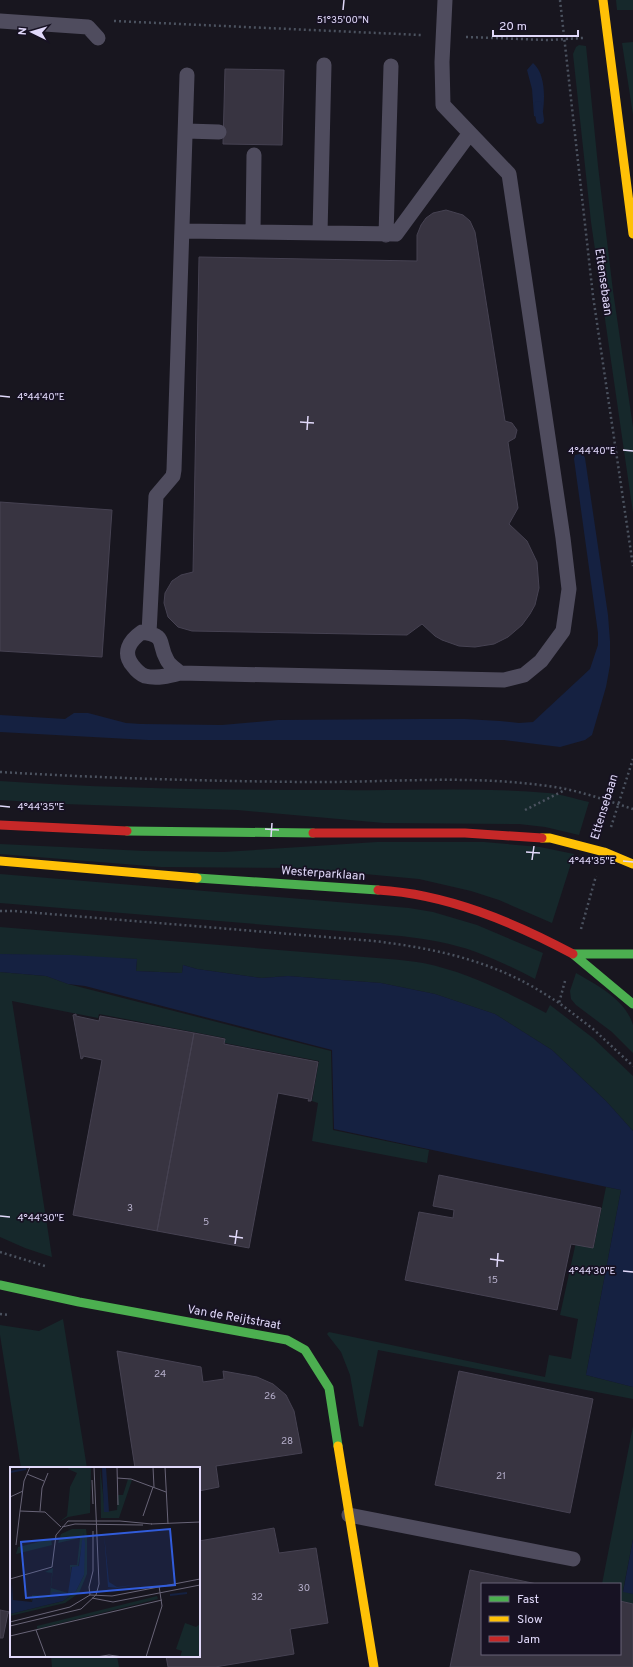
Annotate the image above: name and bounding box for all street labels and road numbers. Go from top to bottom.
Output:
street label: Ettensebaan [590,247,616,317]
street label: Ettensebaan [587,772,623,842]
street label: Westerparklaan [280,863,366,885]
street label: Van de Reijtstraat [186,1302,282,1334]

